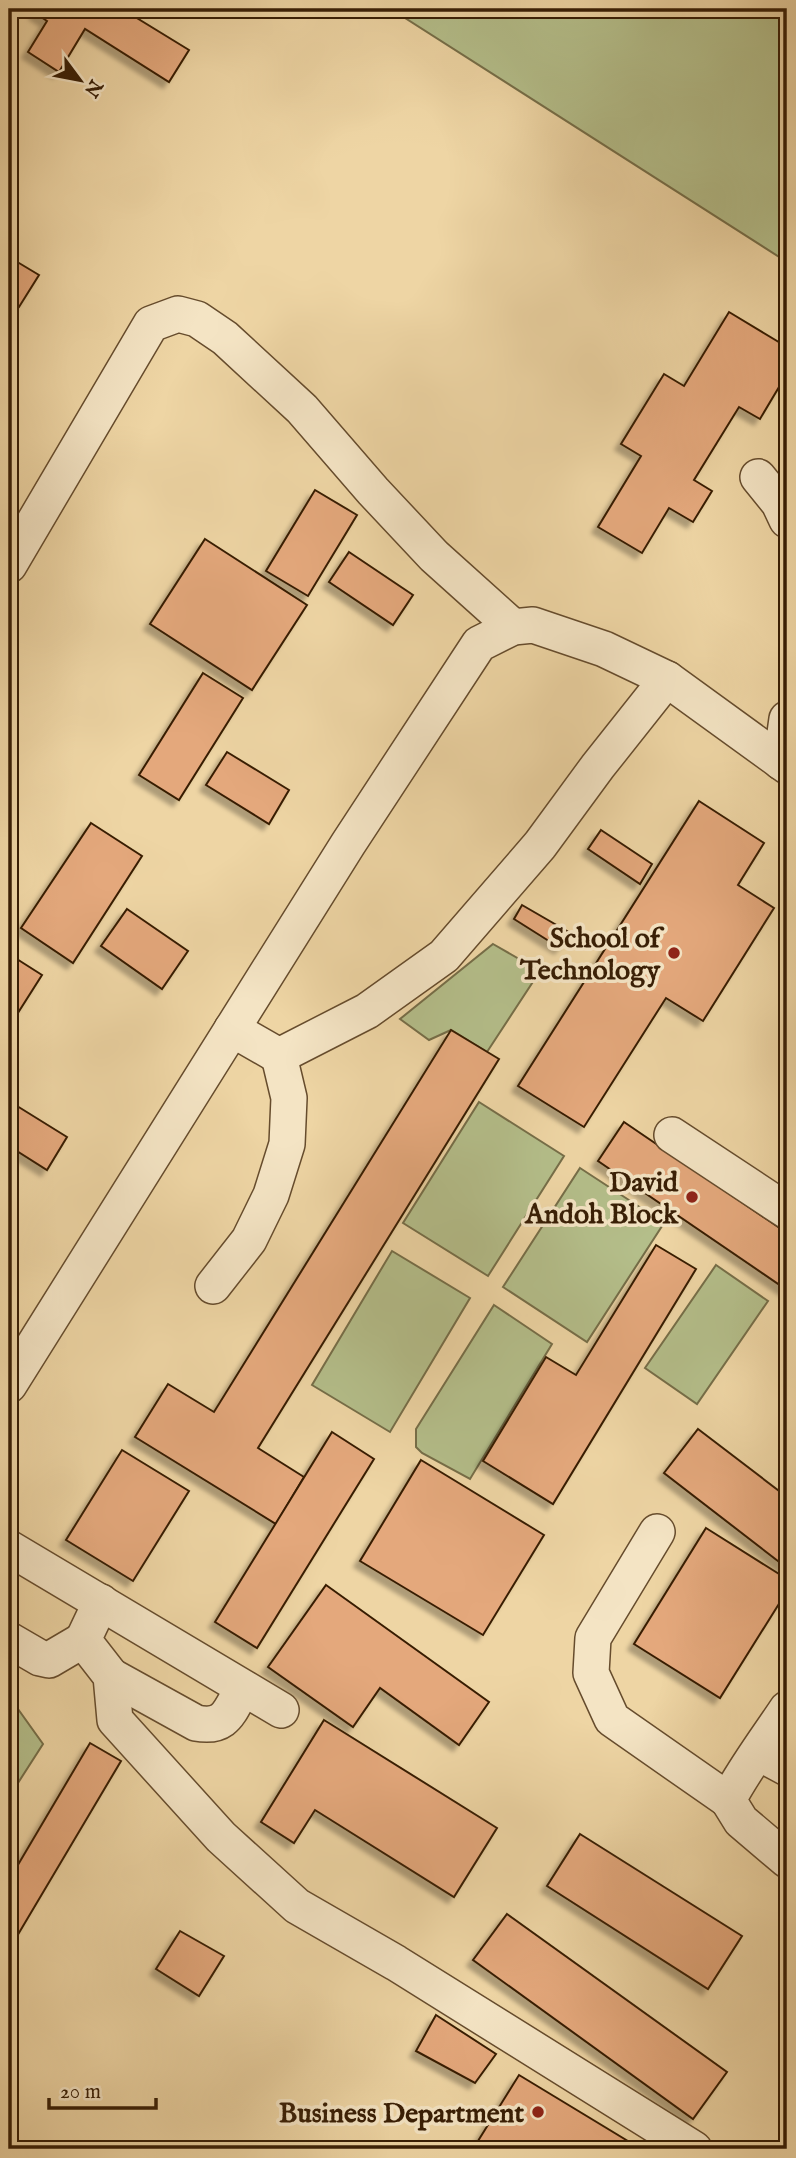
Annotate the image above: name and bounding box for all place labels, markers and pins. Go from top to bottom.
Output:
place label: School of Technology [519,922,665,989]
marker: School of Technology [666,945,682,961]
place label: David Andoh Block [524,1166,679,1233]
marker: David Andoh Block [684,1189,700,1205]
place label: Business Department [279,2097,524,2132]
marker: Business Department [530,2104,546,2120]

